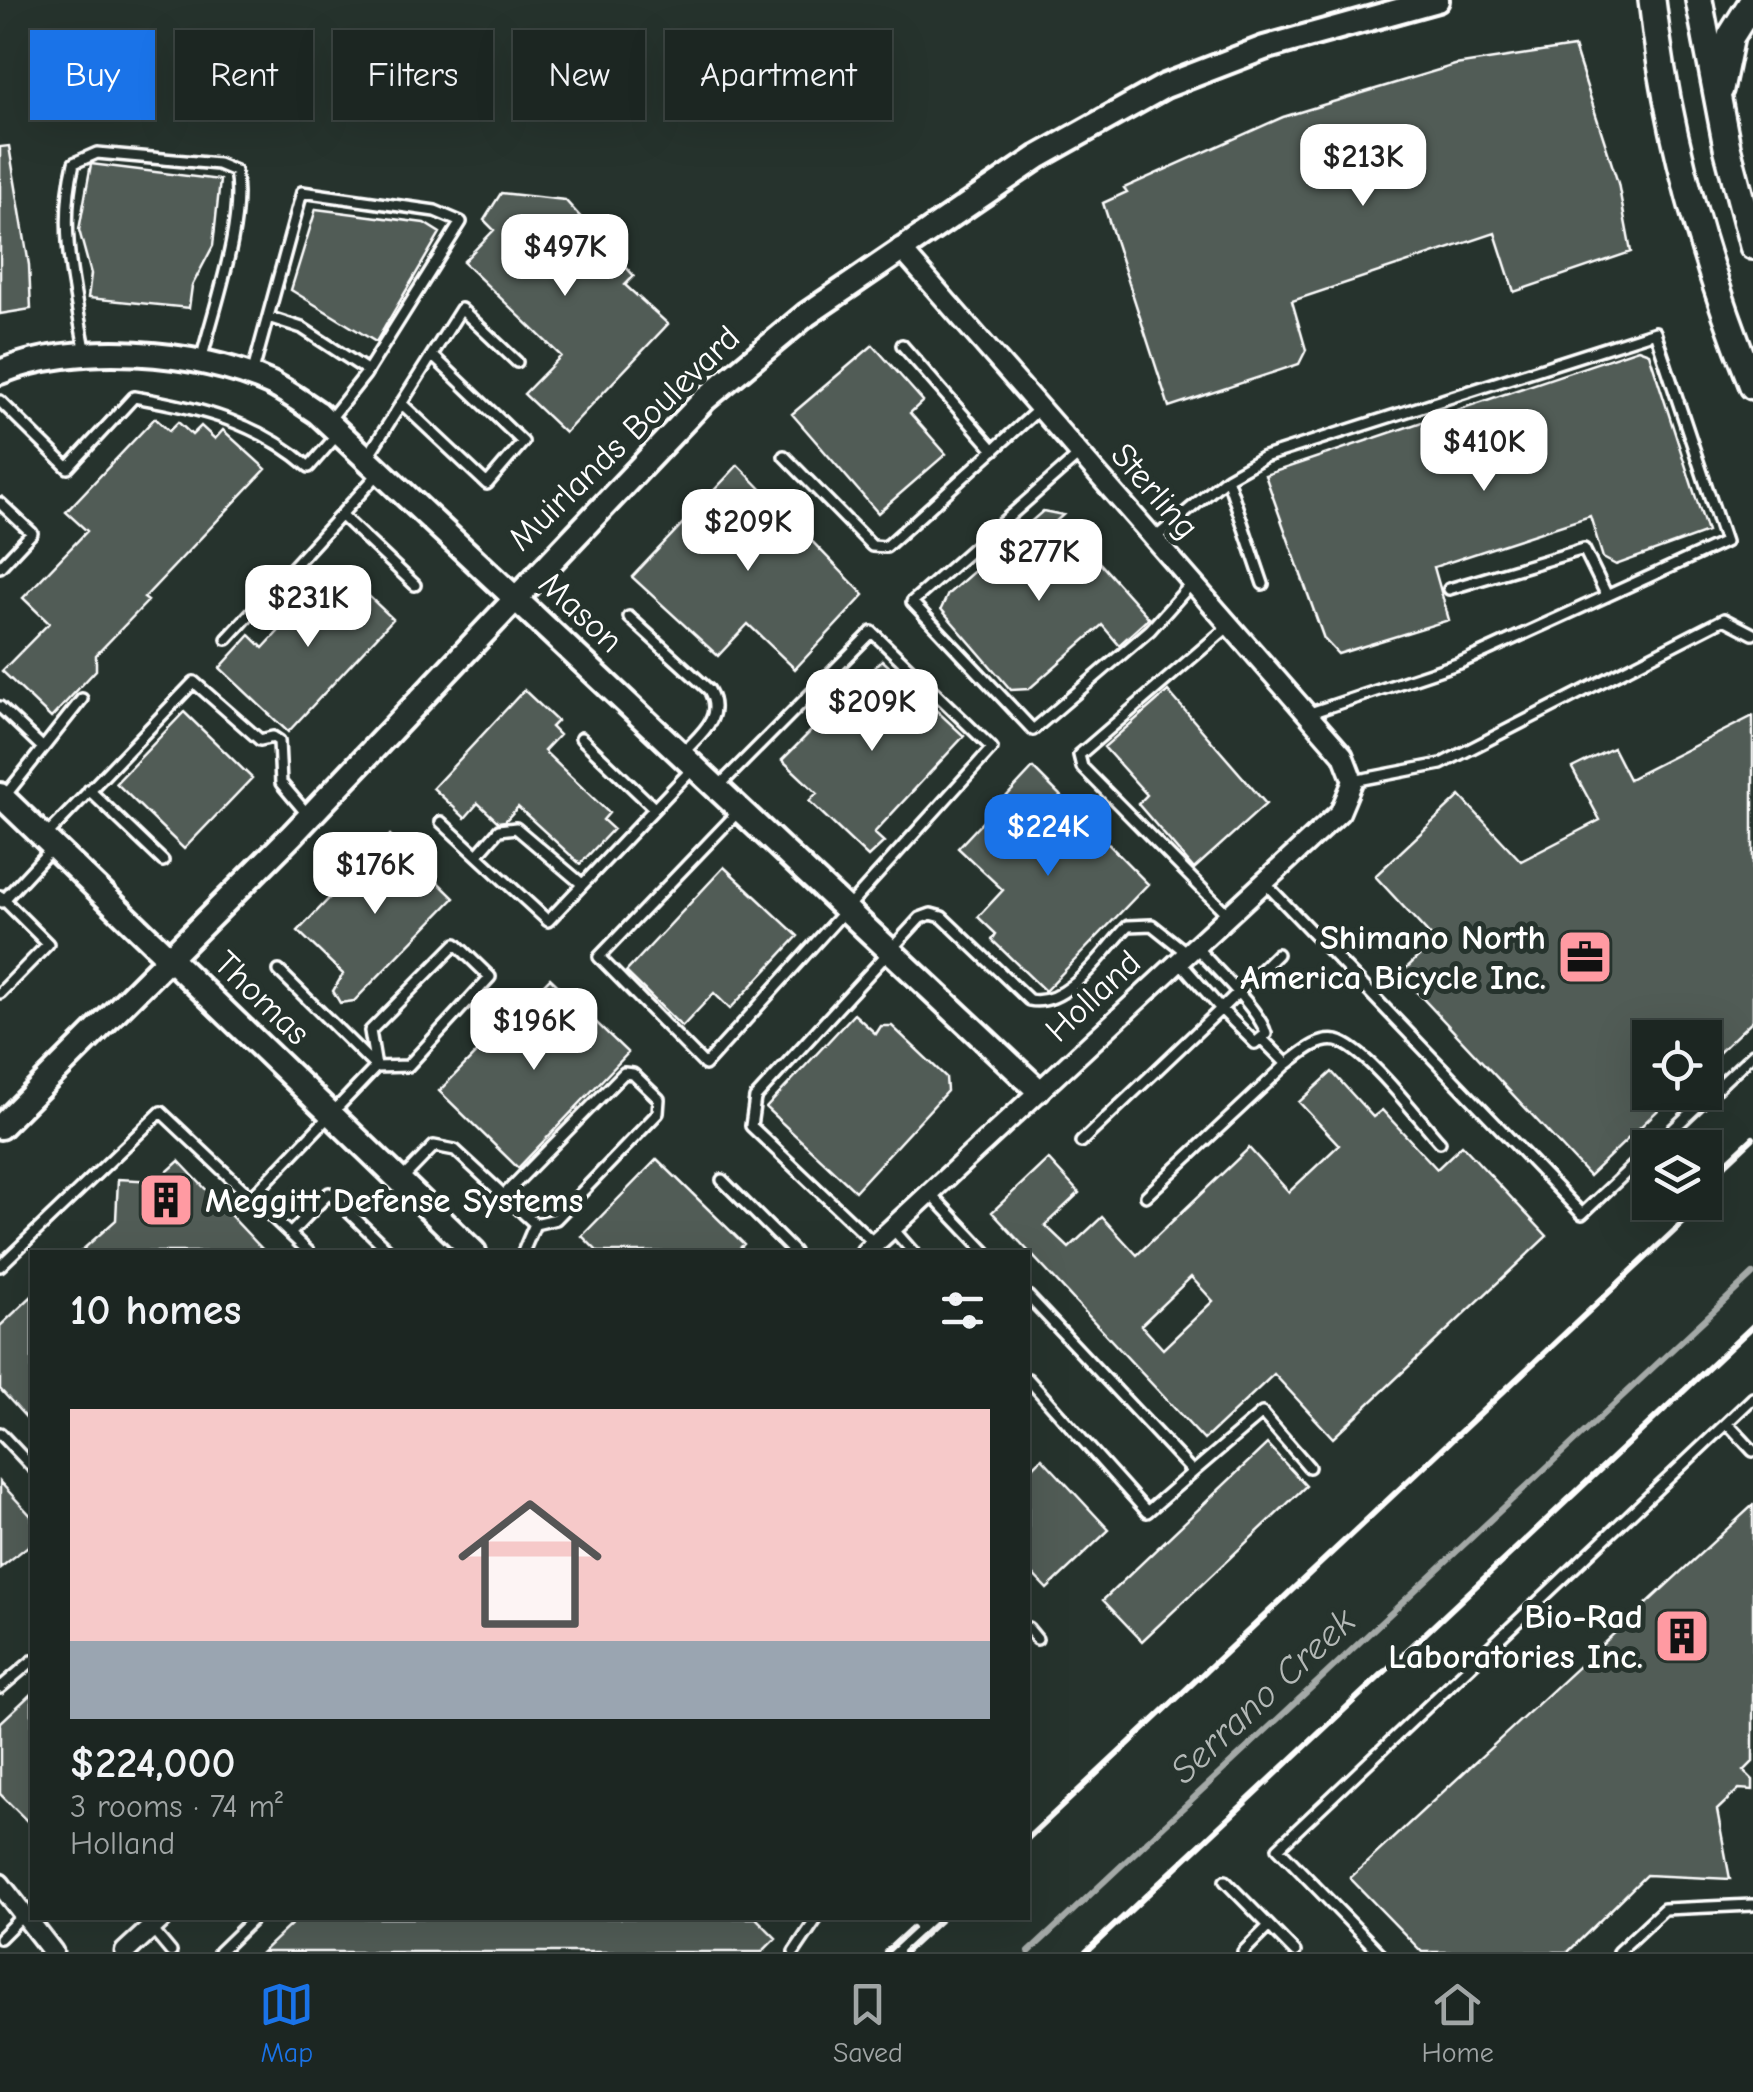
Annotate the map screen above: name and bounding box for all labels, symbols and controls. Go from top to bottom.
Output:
chip: Buy [30,30,155,120]
chip: Rent [175,30,313,120]
chip: Filters [333,30,493,120]
chip: New [513,30,645,120]
chip: Apartment [665,30,892,120]
pin: $213K [1293,124,1433,209]
text: $213K [1322,138,1404,175]
pin: $497K [495,214,635,299]
text: $497K [523,228,607,265]
street label: Muirlands Boulevard [500,317,748,559]
pin: $410K [1414,409,1554,494]
text: $410K [1442,423,1526,460]
street label: Sterling [1102,435,1208,547]
pin: $209K [678,489,818,574]
text: $209K [704,503,792,540]
pin: $277K [969,519,1109,604]
text: $277K [998,533,1080,570]
street label: Mason [531,563,631,661]
pin: $231K [238,565,378,650]
text: $231K [267,579,349,616]
pin: $209K [802,669,942,754]
text: $209K [828,683,916,720]
pin: $224K [978,794,1118,879]
text: $224K [1006,808,1090,845]
pin: $176K [305,832,445,917]
text: $176K [335,846,415,883]
place label: Shimano North America Bicycle Inc. [1240,917,1546,998]
office icon: Shimano North America Bicycle Inc. [1555,927,1615,987]
street label: Holland [1037,942,1149,1050]
street label: Thomas [206,943,318,1053]
pin: $196K [464,988,604,1073]
text: $196K [492,1002,576,1039]
map controls [1632,1020,1722,1220]
button: locate [1632,1020,1722,1110]
button: layers [1632,1130,1722,1220]
building icon: Meggitt Defense Systems [136,1170,196,1230]
place label: Meggitt Defense Systems [205,1180,584,1221]
icon: filters [935,1283,990,1338]
text: 10 homes [70,1286,241,1335]
icon: home [440,1474,620,1654]
place label: Bio-Rad Laboratories Inc. [1388,1596,1643,1677]
water label: Serrano Creek [1162,1599,1365,1793]
building icon: Bio-Rad Laboratories Inc. [1652,1606,1712,1666]
text: $224,000 [70,1739,236,1788]
text: 3 rooms · 74 m² [70,1788,283,1825]
text: Holland [70,1825,175,1862]
tab: Map [259,1977,314,2069]
tab: Saved [833,1977,903,2069]
tab: Home [1421,1977,1494,2069]

